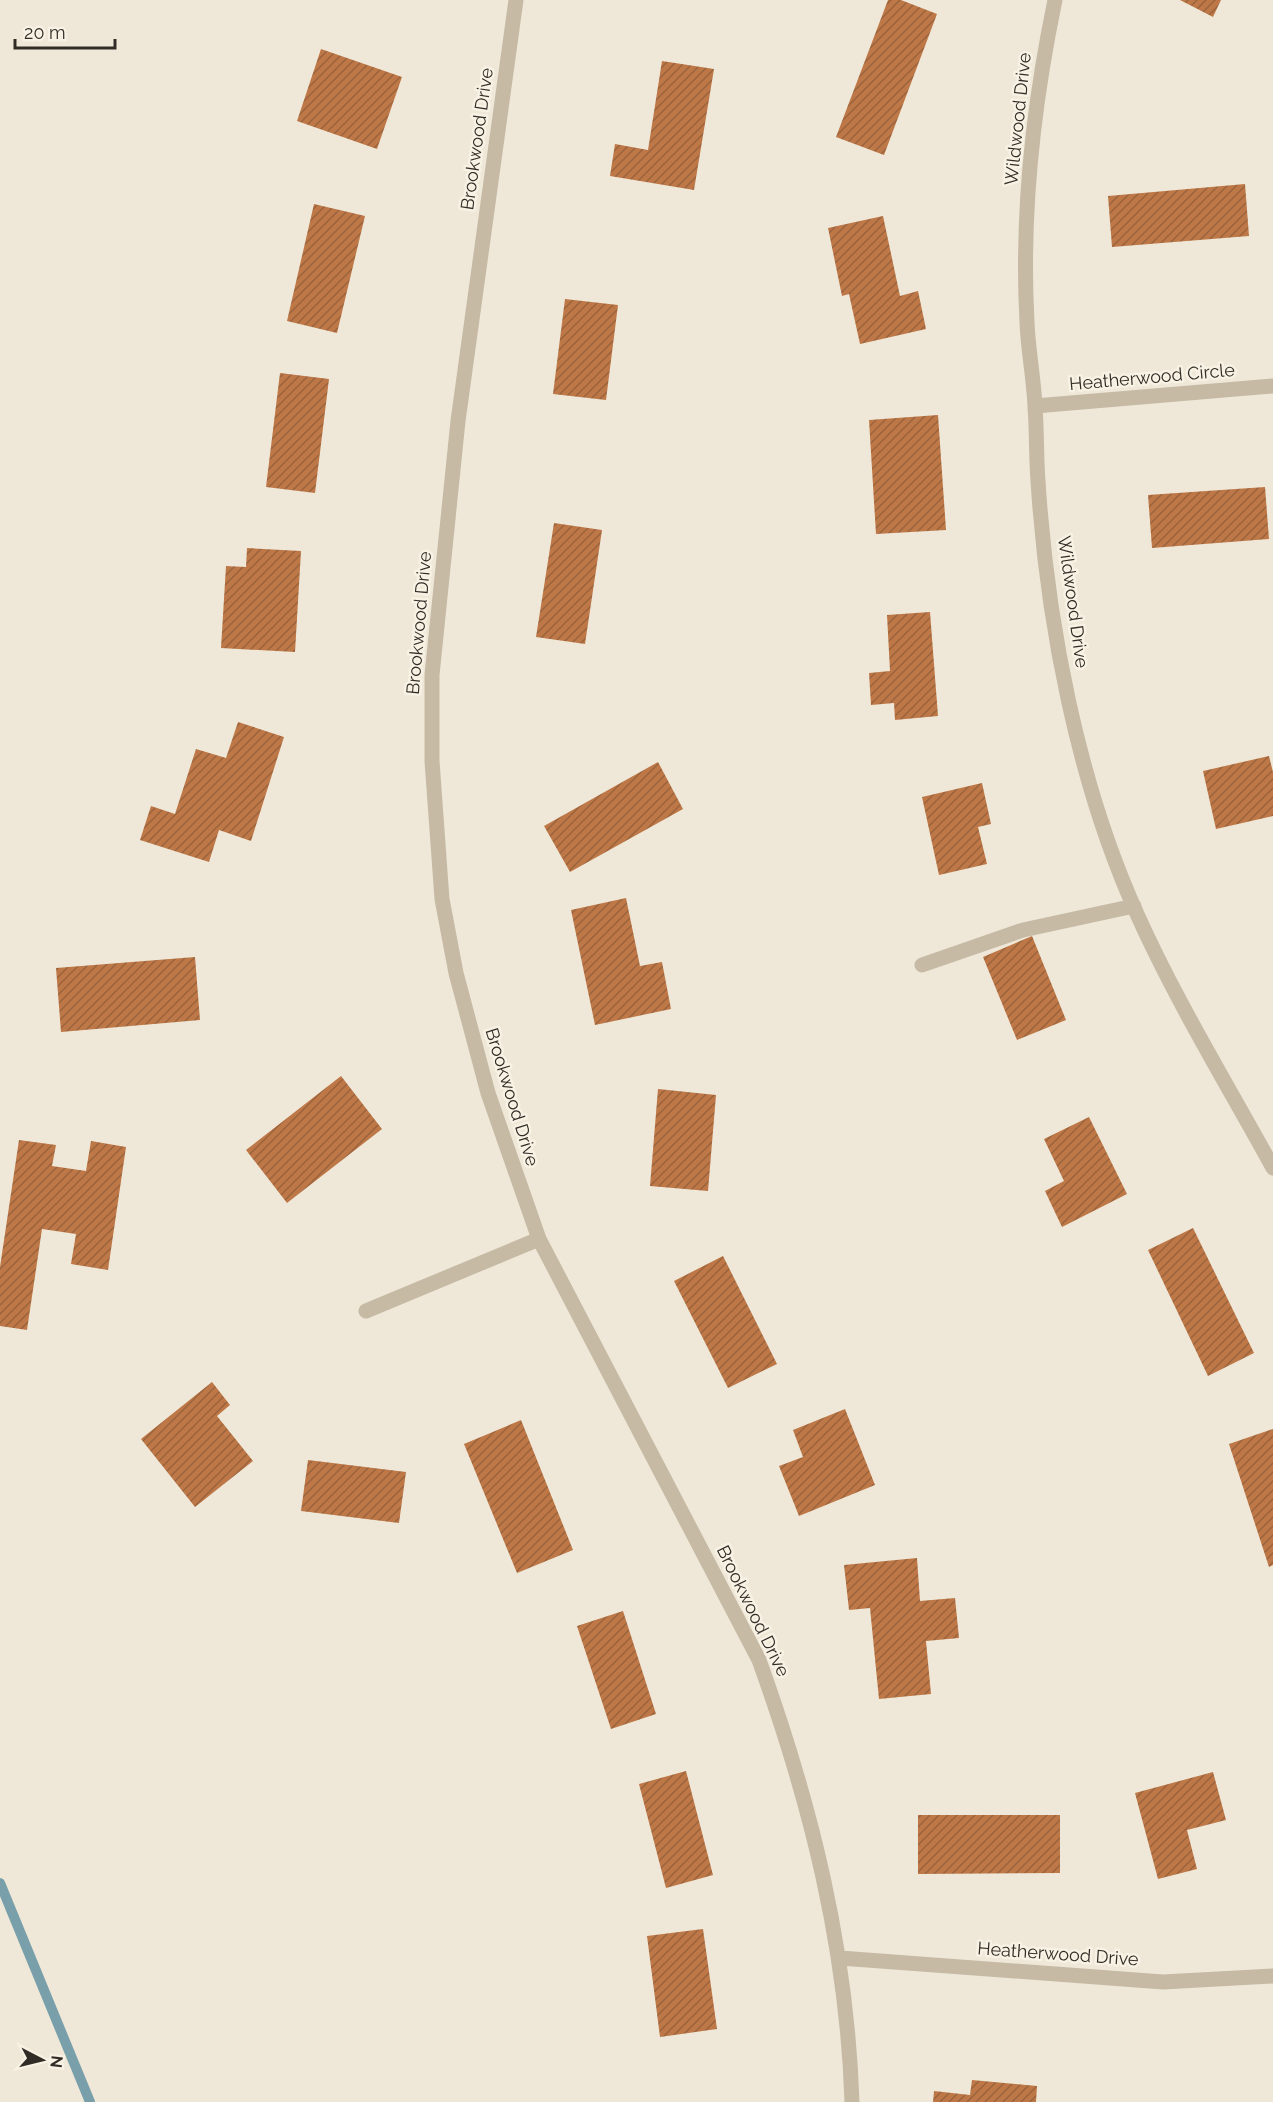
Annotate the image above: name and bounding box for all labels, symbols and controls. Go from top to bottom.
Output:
scale bar [15,12,116,50]
text: 20 m [24,22,66,43]
street label: Wildwood Drive [1000,51,1035,186]
street label: Brookwood Drive [456,66,497,211]
street label: Heatherwood Circle [1068,359,1236,394]
street label: Wildwood Drive [1054,534,1093,670]
street label: Brookwood Drive [402,550,435,695]
street label: Brookwood Drive [481,1025,544,1169]
street label: Brookwood Drive [713,1542,795,1680]
street label: Heatherwood Drive [977,1937,1140,1970]
north arrow [12,2030,72,2090]
text: N [46,2055,67,2069]

